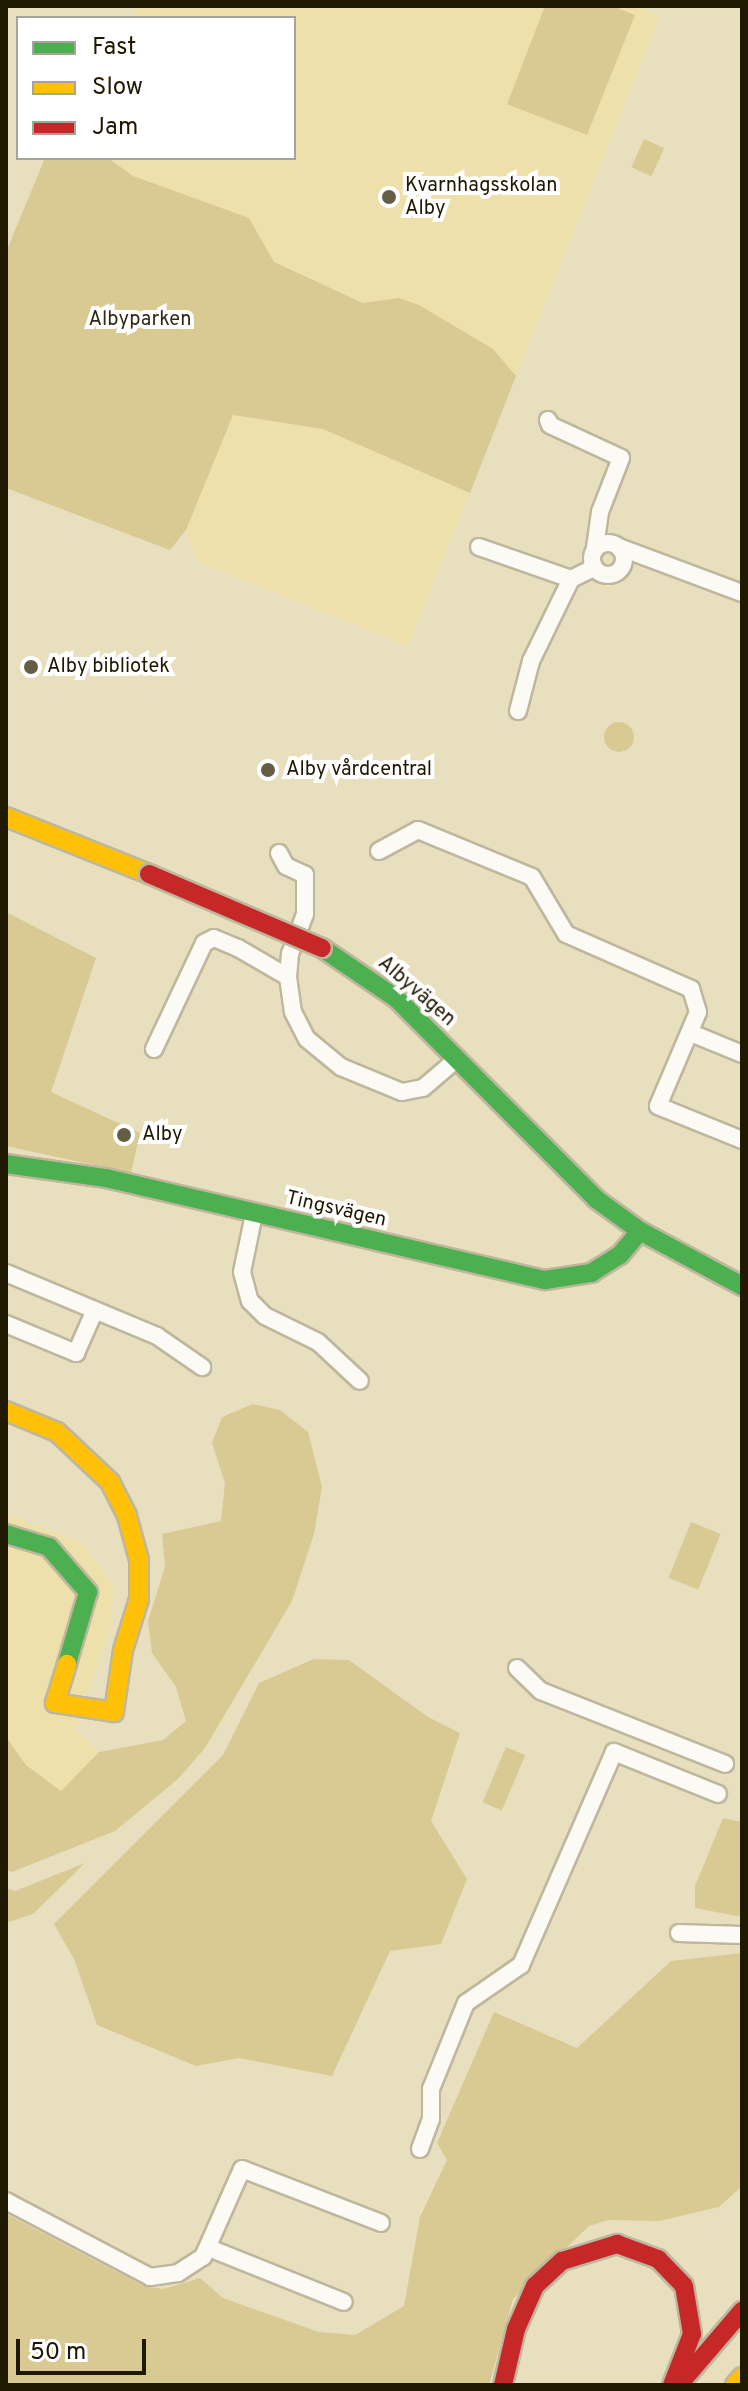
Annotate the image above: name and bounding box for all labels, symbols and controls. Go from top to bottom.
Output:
legend [16,16,296,160]
text: Fast [92,33,136,63]
text: Slow [92,73,143,103]
text: Jam [92,113,138,143]
place label: Kvarnhagsskolan Alby [405,174,558,221]
marker: Kvarnhagsskolan Alby [380,188,398,206]
park label: Albyparken [88,308,192,332]
place label: Alby bibliotek [47,655,170,679]
marker: Alby bibliotek [22,658,40,676]
place label: Alby vårdcentral [286,758,432,782]
marker: Alby vårdcentral [257,759,279,781]
street label: Albyvägen [372,952,460,1032]
place label: Alby [142,1123,183,1147]
marker: Alby [113,1124,135,1146]
street label: Tingsvägen [283,1187,389,1233]
scale bar [20,2323,150,2373]
text: 50 m [30,2338,86,2368]

